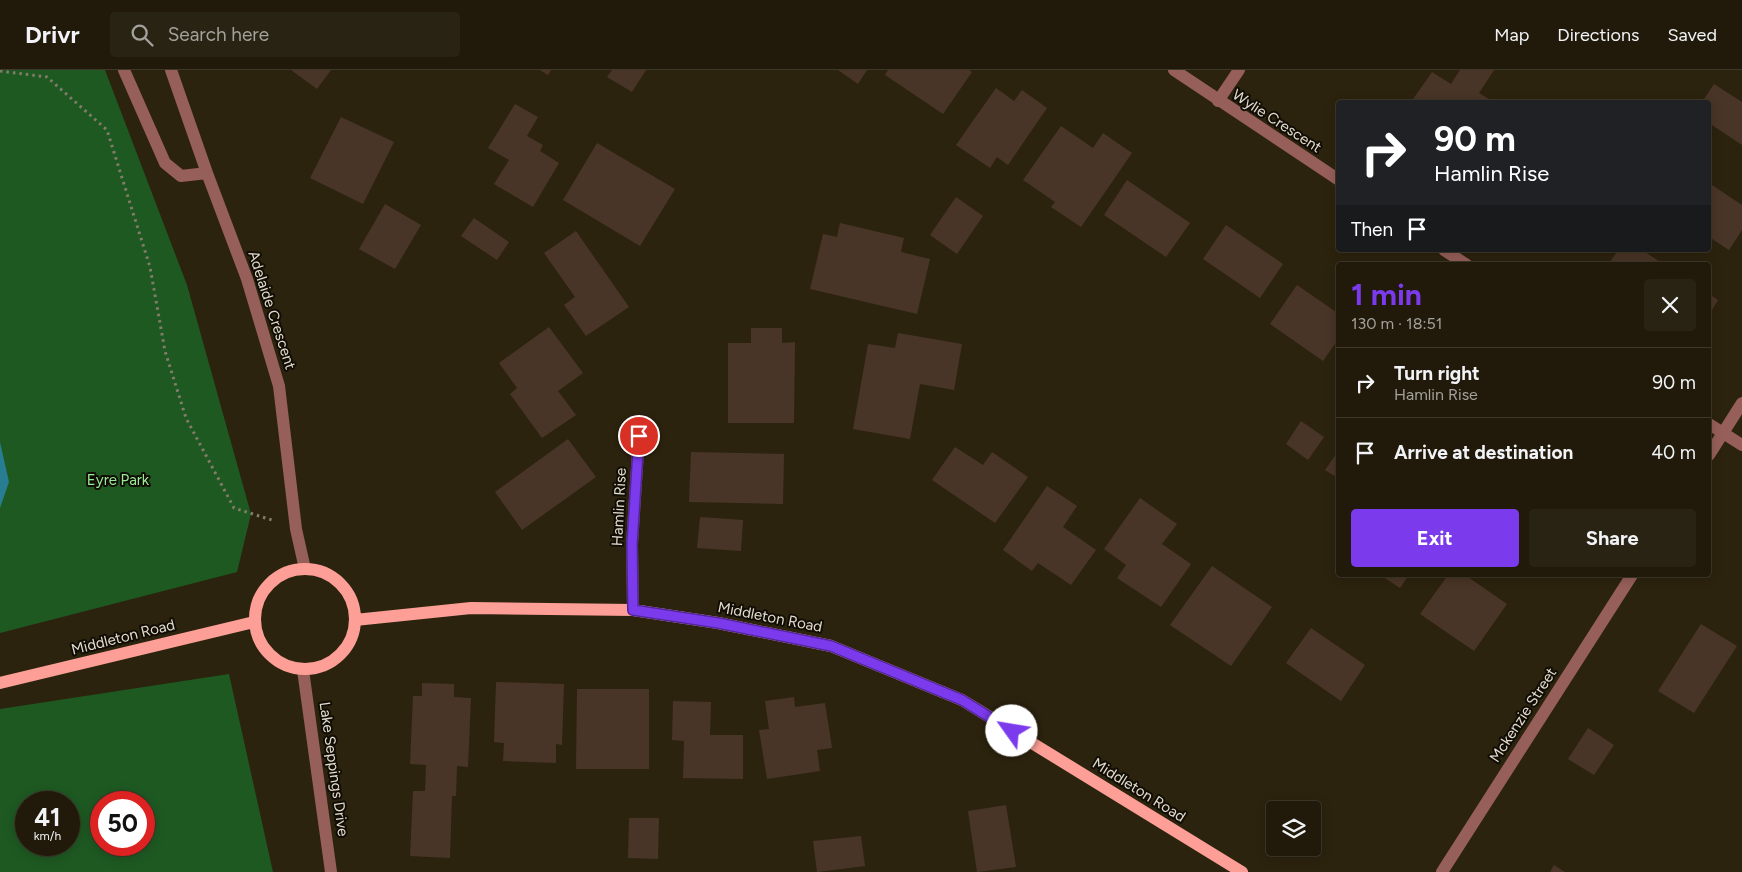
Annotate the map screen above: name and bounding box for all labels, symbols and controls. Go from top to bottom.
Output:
search box [110,12,460,57]
text: Drivr [25,20,80,49]
icon: search [128,21,156,49]
text: Search here [168,23,269,46]
text: Map [1494,24,1529,46]
text: Directions [1557,24,1639,46]
text: Saved [1667,24,1717,46]
street label: Wylie Crescent [1229,86,1325,157]
text: 90 m [1434,118,1516,160]
icon: right [1351,120,1416,185]
text: Hamlin Rise [1434,160,1549,187]
icon: arrive [1403,215,1431,243]
text: Then [1351,218,1393,241]
street label: Adelaide Crescent [244,248,300,372]
text: 1 min [1351,276,1422,313]
button: close [1644,279,1696,331]
text: 130 m · 18:51 [1351,314,1442,333]
text: Turn right [1394,362,1480,385]
icon: right [1351,369,1379,397]
text: 90 m [1652,371,1696,394]
text: Hamlin Rise [1394,385,1478,404]
pin [618,415,660,457]
icon: arrive [625,422,653,450]
icon: arrive [1351,439,1379,467]
text: Arrive at destination [1394,441,1573,464]
text: 40 m [1651,441,1696,464]
street label: Hamlin Rise [608,467,630,547]
park label: Eyre Park [87,471,150,489]
button: Exit [1351,509,1519,567]
button: Share [1529,509,1696,567]
street label: Middleton Road [716,598,824,636]
street label: Middleton Road [69,615,177,659]
street label: Mckenzie Street [1486,664,1560,766]
street label: Lake Seppings Drive [316,701,352,837]
position arrow [985,704,1037,756]
street label: Middleton Road [1089,754,1189,826]
speed limit sign: 50 [90,791,155,856]
map controls [1266,801,1321,856]
button: layers [1266,801,1321,856]
text: 41 [34,802,61,832]
text: km/h [34,829,61,843]

